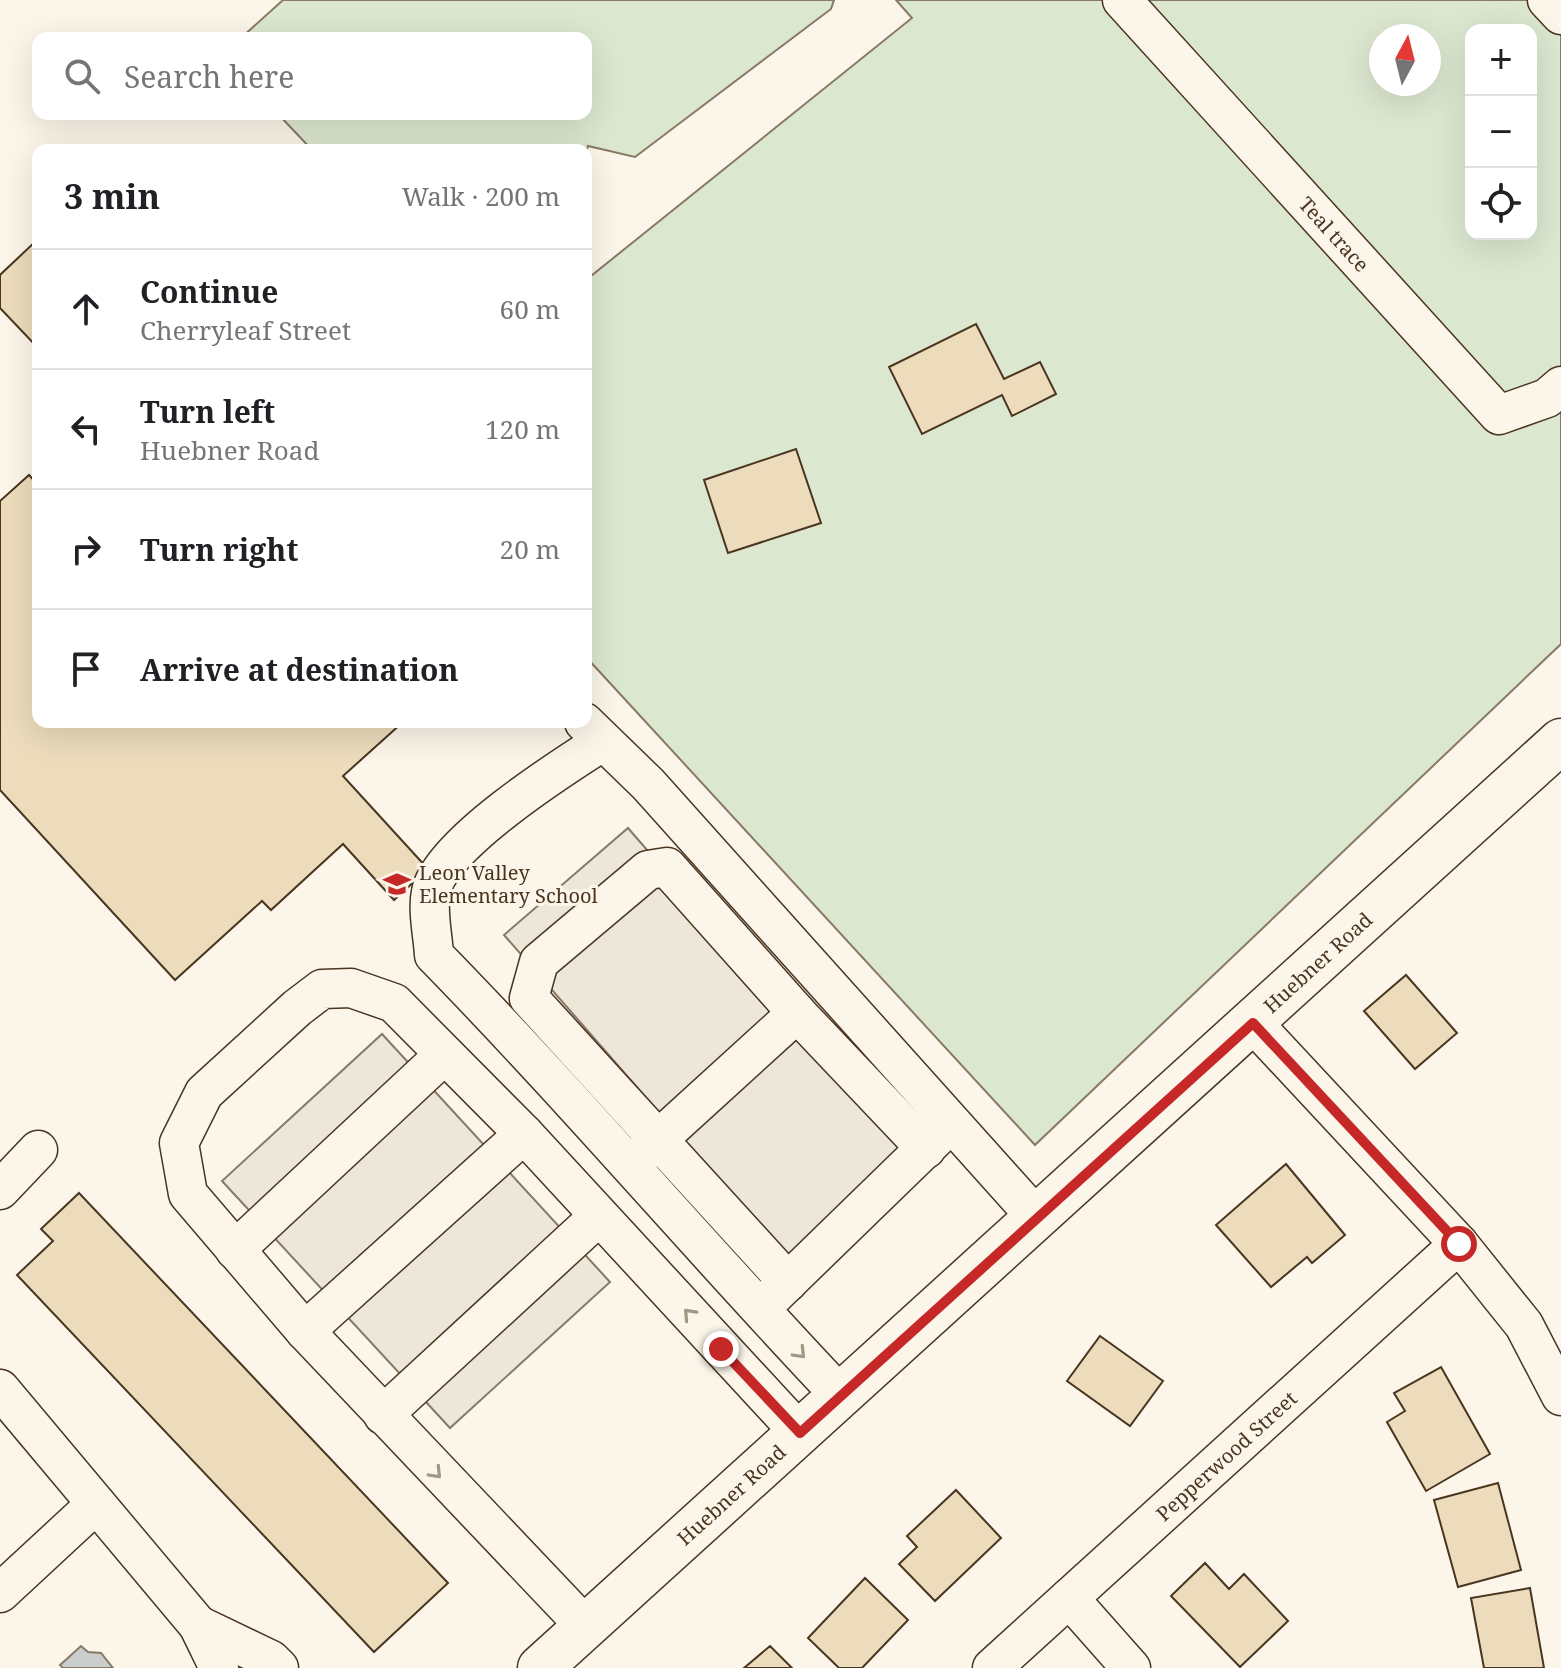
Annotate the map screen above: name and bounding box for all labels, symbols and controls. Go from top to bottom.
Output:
north arrow [1369,24,1441,96]
map controls [1465,24,1537,240]
button: + [1465,24,1537,96]
search box [32,32,592,120]
icon: search [60,54,104,98]
text: Search here [124,56,294,97]
button: − [1465,96,1537,168]
button: locate [1465,168,1537,240]
text: 3 min [64,173,160,219]
text: Walk · 200 m [402,178,560,214]
street label: Teal trace [1293,191,1376,277]
text: Continue [140,271,278,312]
icon: ahead [64,287,108,331]
text: 60 m [500,291,560,327]
text: Cherryleaf Street [140,312,351,348]
text: Turn left [140,391,275,432]
icon: left [64,407,108,451]
text: 120 m [485,411,560,447]
text: Huebner Road [140,432,319,468]
icon: right [64,527,108,571]
text: Turn right [140,529,298,570]
text: 20 m [500,531,560,567]
icon: arrive [64,647,108,691]
text: Arrive at destination [140,649,459,690]
place label: Leon Valley Elementary School [419,859,598,909]
school or university icon: Leon Valley Elementary School [382,869,412,899]
street label: Huebner Road [1257,906,1378,1019]
route start [1441,1226,1477,1262]
one-way arrow [685,1309,699,1324]
route end [703,1331,739,1367]
one-way arrow [790,1344,805,1358]
street label: Pepperwood Street [1150,1385,1302,1526]
street label: Huebner Road [671,1438,791,1551]
one-way arrow [427,1464,442,1478]

